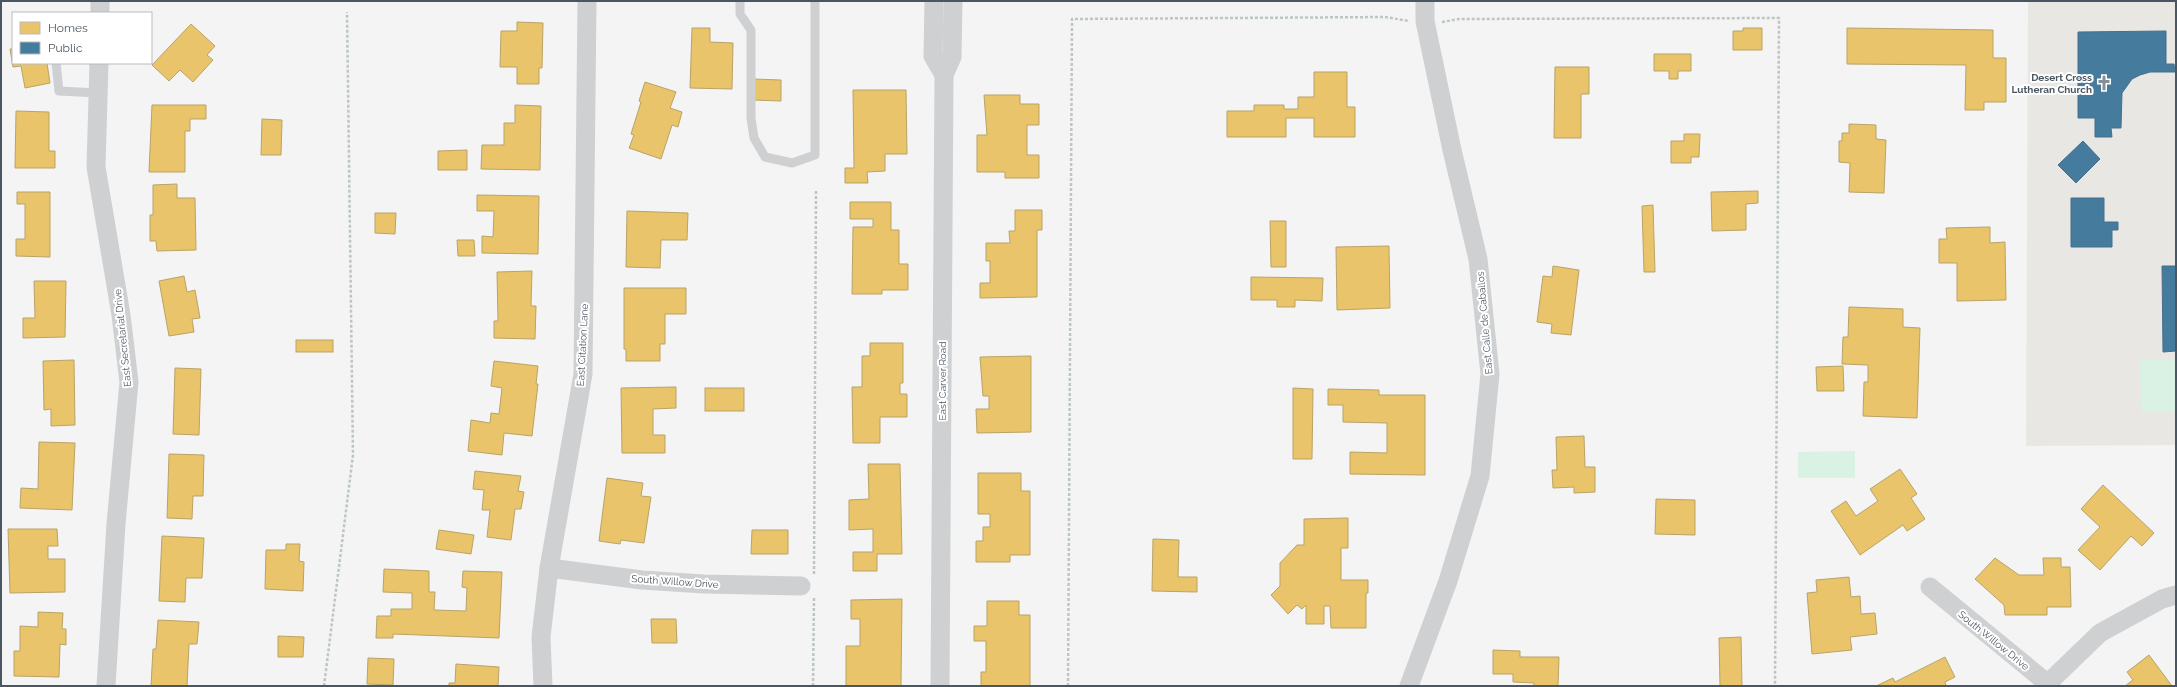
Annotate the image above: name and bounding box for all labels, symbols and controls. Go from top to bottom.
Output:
legend [12,12,152,64]
text: Homes [48,21,88,35]
text: Public [48,41,83,55]
place label: Desert Cross Lutheran Church [2012,72,2092,95]
church icon: Desert Cross Lutheran Church [2095,74,2113,92]
street label: East Calle de Caballos [1475,271,1494,375]
street label: East Secretariat Drive [112,288,133,388]
street label: East Citation Lane [575,303,590,387]
street label: East Carver Road [937,342,948,420]
street label: South Willow Drive [631,573,719,590]
street label: South Willow Drive [1956,609,2031,672]

